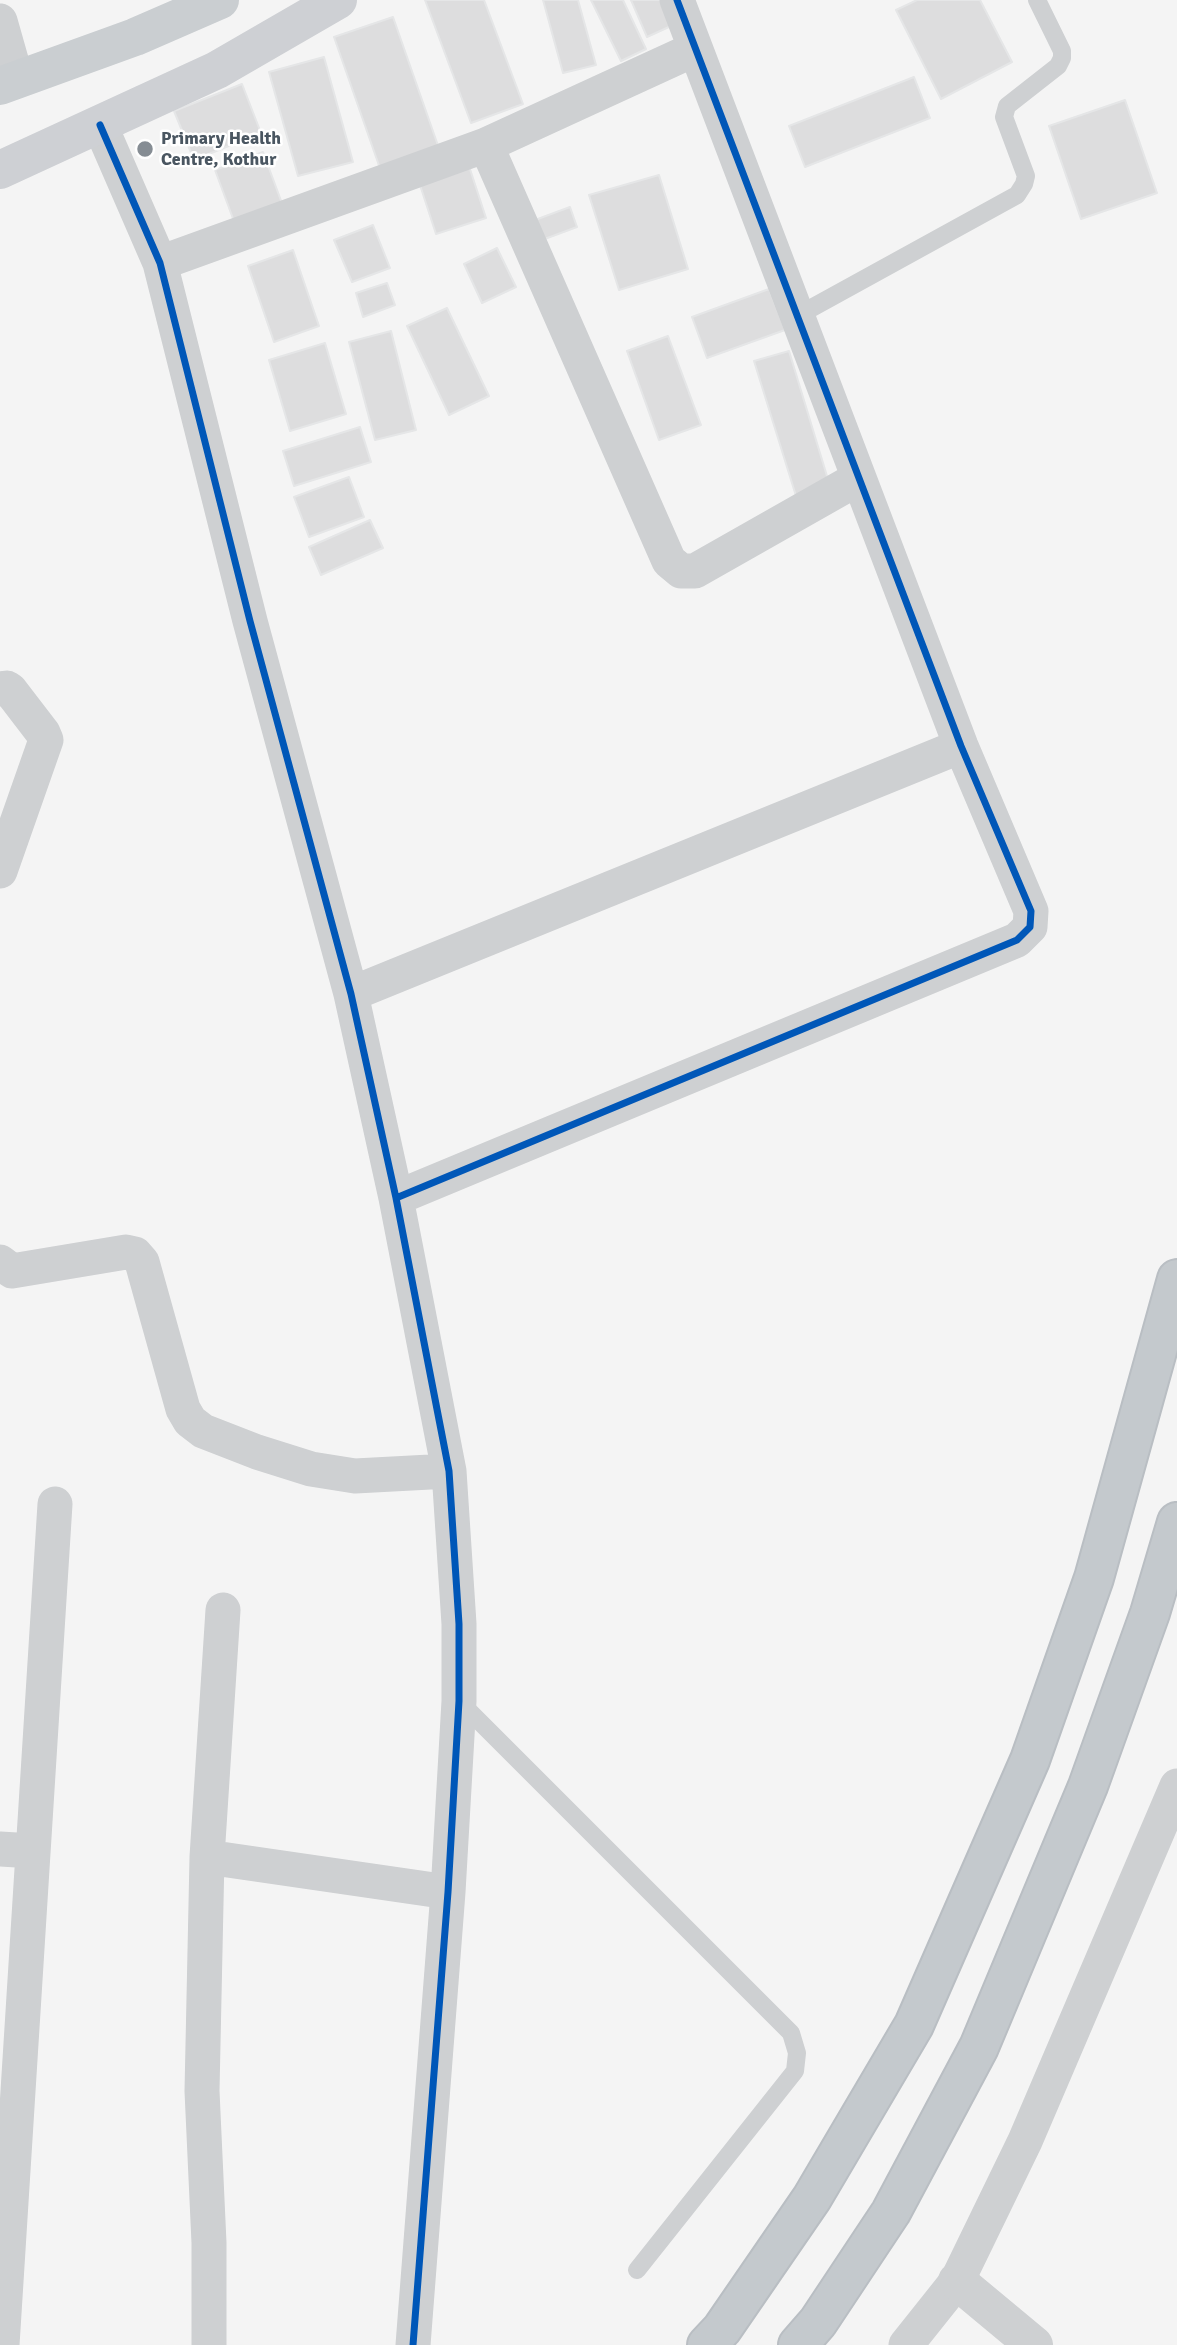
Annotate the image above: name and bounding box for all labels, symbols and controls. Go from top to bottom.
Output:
place label: Primary Health Centre, Kothur [161,128,281,170]
marker: Primary Health Centre, Kothur [135,139,155,159]

